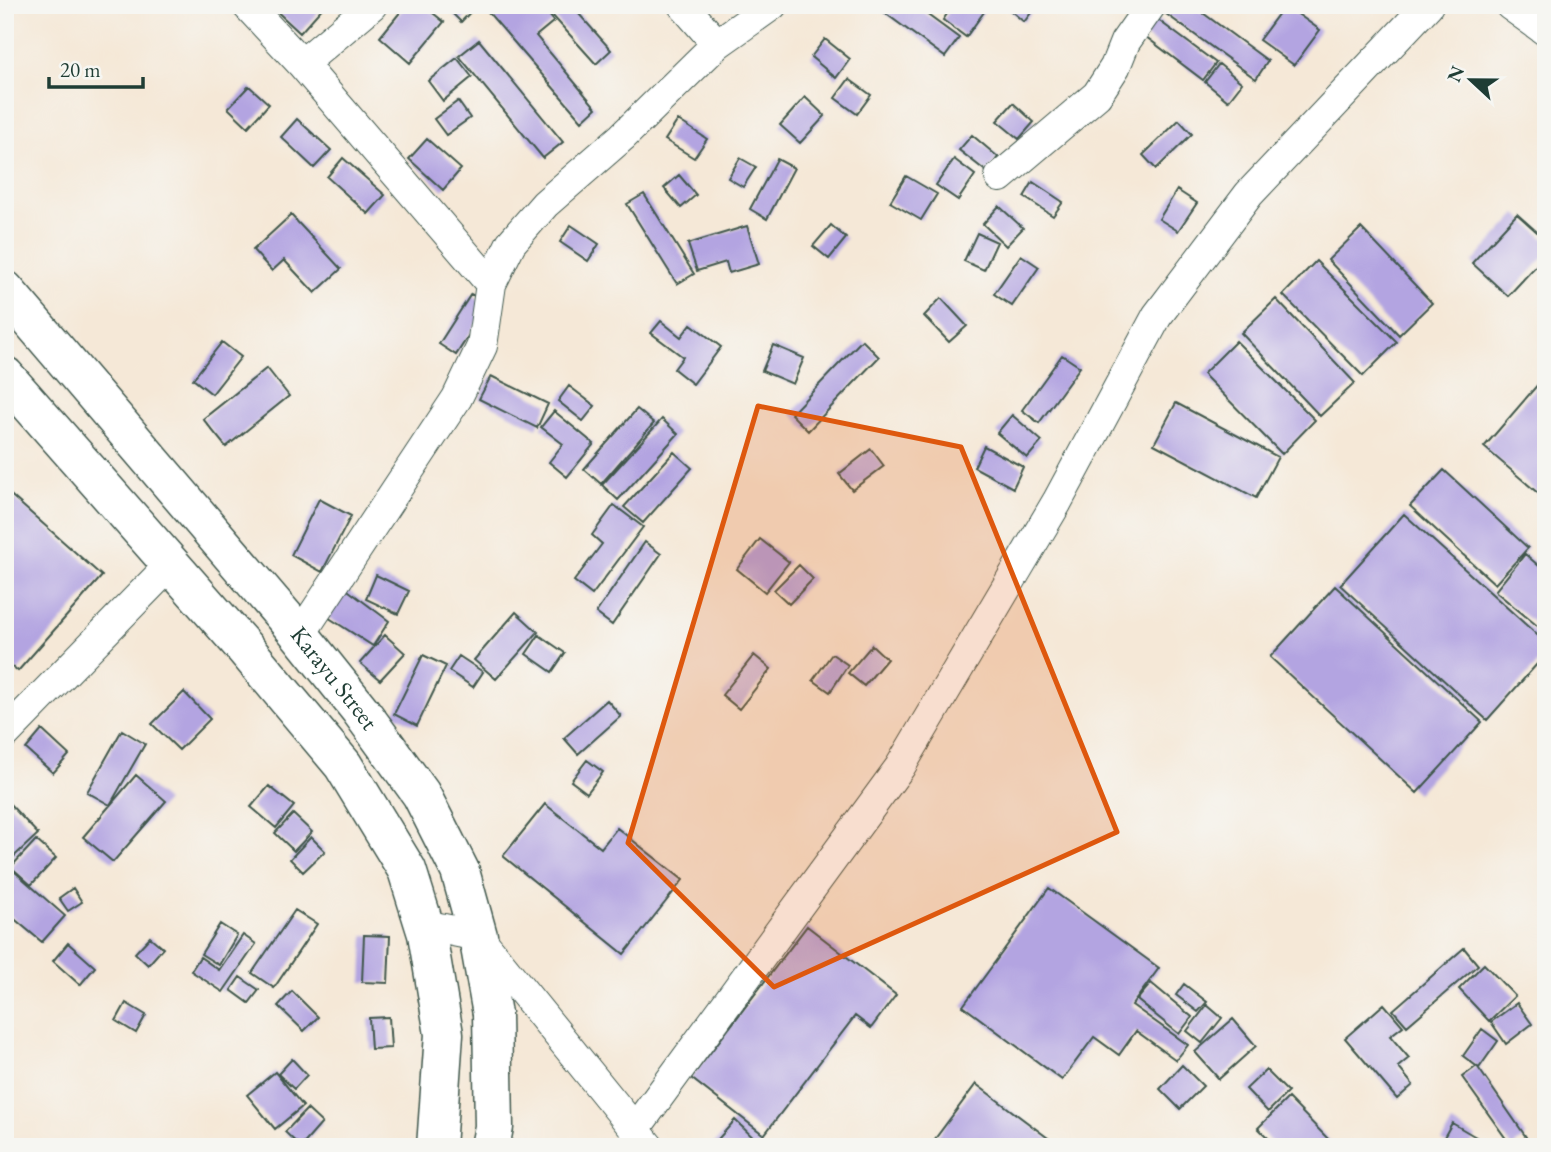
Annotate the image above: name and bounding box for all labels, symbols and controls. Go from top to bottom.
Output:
scale bar [49,46,144,90]
north arrow [1436,46,1506,116]
text: 20 m [60,56,101,83]
text: N [1441,61,1470,86]
street label: Karayu Street [284,620,386,736]

